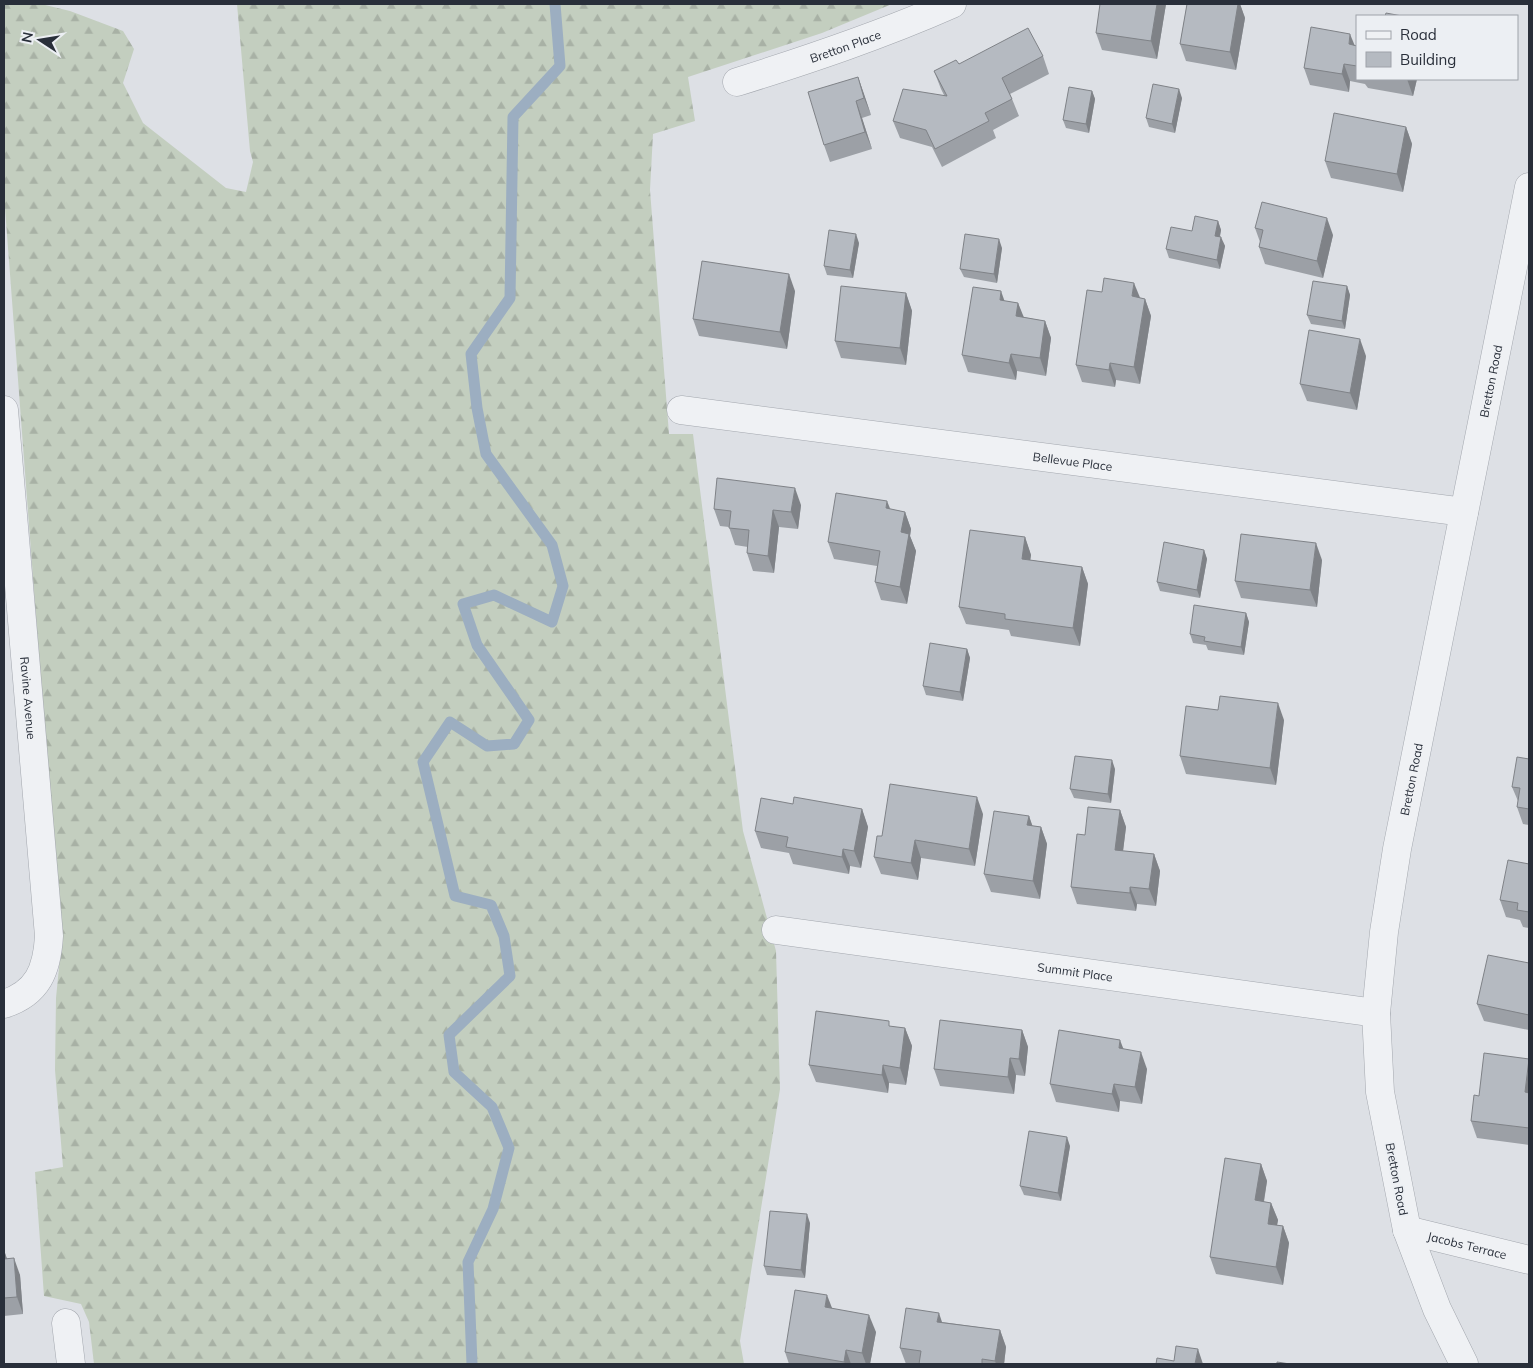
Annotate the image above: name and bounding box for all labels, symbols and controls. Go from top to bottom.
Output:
north arrow [15,15,65,65]
legend [1356,15,1518,80]
text: Road [1400,25,1437,44]
street label: Bretton Place [808,26,883,65]
text: N [17,30,37,44]
text: Building [1400,50,1456,69]
street label: Bretton Road [1476,344,1505,419]
street label: Bellevue Place [1032,448,1113,474]
street label: Ravine Avenue [18,656,40,740]
street label: Bretton Road [1396,742,1425,817]
street label: Summit Place [1037,959,1114,984]
street label: Bretton Road [1383,1141,1411,1217]
street label: Jacobs Terrace [1426,1228,1508,1262]

